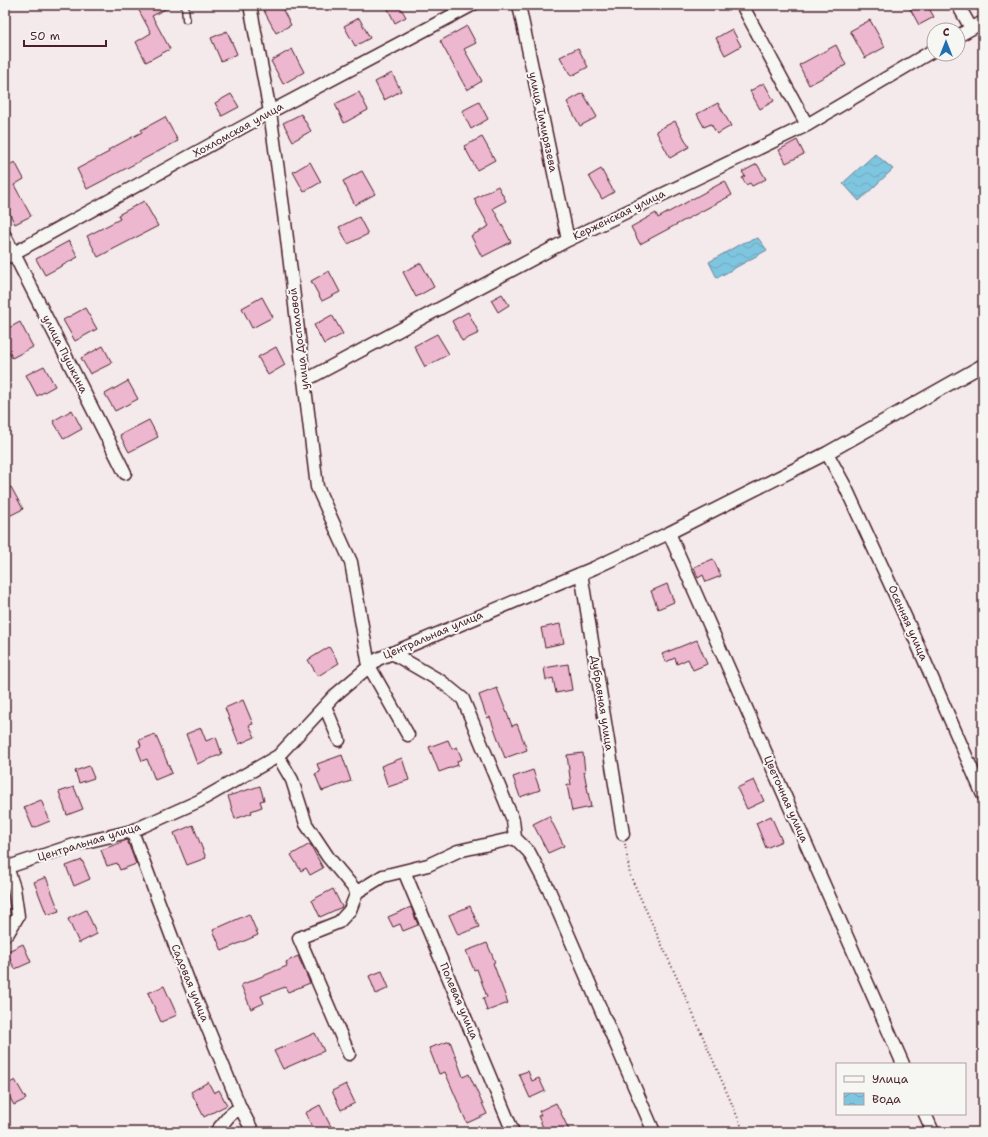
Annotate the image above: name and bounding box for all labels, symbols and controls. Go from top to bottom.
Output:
scale bar [24,22,106,48]
north arrow [926,22,966,62]
text: С [943,25,950,40]
text: 50 m [30,28,60,44]
street label: улица Тимирязева [525,71,561,174]
street label: Хохломская улица [190,99,286,161]
street label: Керженская улица [570,186,668,244]
street label: улица Доспаловой [285,287,313,391]
street label: улица Пушкина [39,312,91,396]
street label: Осенняя улица [885,583,931,663]
street label: Центральная улица [381,607,485,663]
street label: Дубравная улица [587,654,617,752]
street label: Цветочная улица [760,753,812,845]
street label: Центральная улица [36,819,143,865]
street label: Садовая улица [168,942,212,1024]
street label: Полевая улица [436,960,482,1042]
legend [836,1063,966,1115]
text: Улица [872,1071,909,1087]
text: Вода [872,1091,901,1107]

